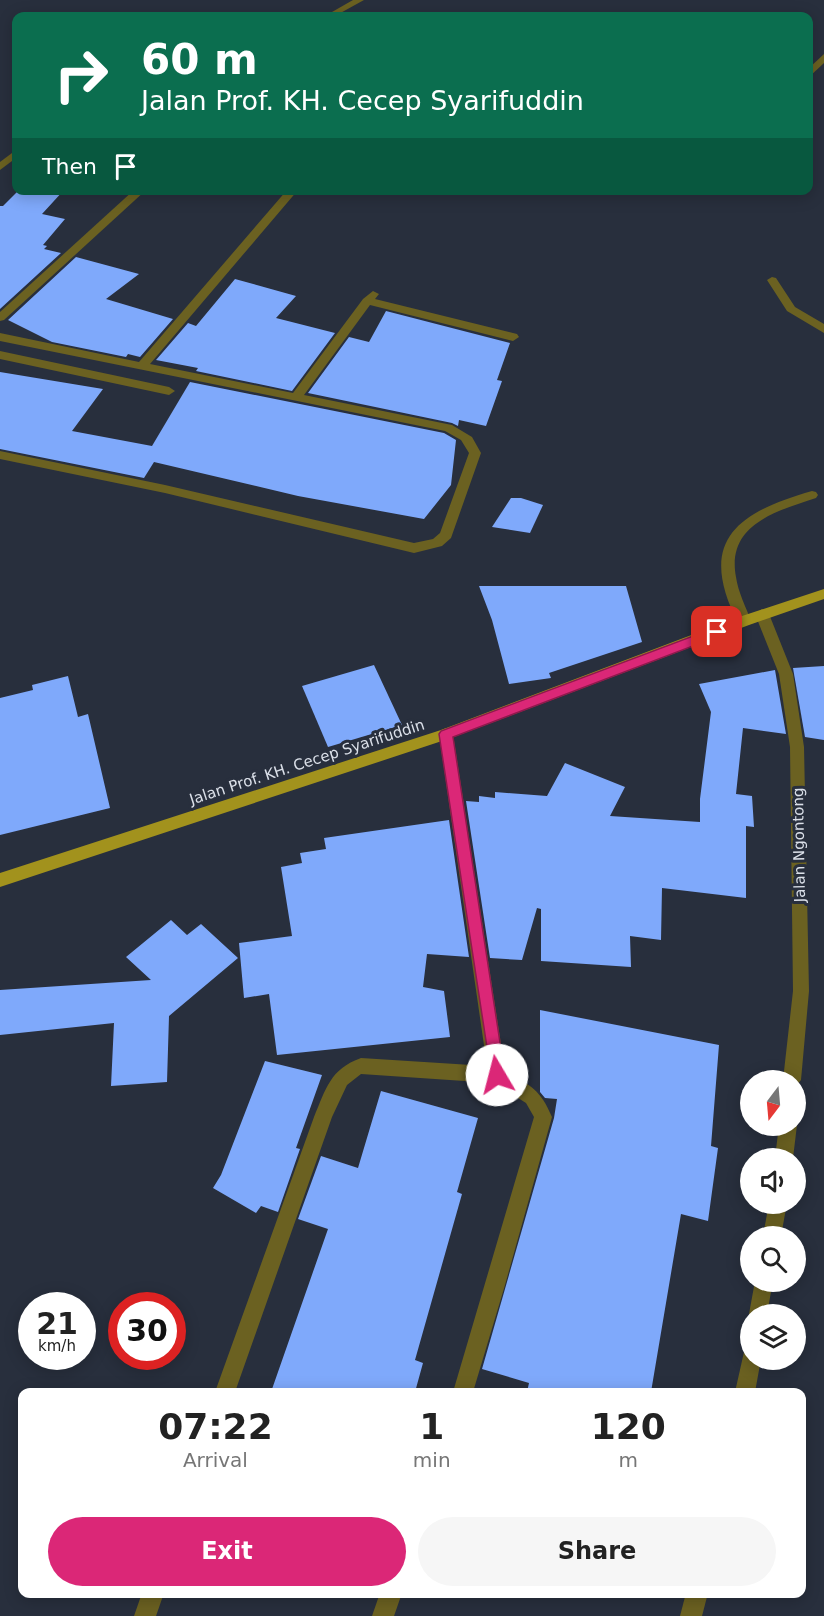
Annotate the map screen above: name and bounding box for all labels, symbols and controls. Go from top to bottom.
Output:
text: 60 m [141,35,258,84]
icon: right [42,36,120,114]
text: Jalan Prof. KH. Cecep Syarifuddin [141,85,584,116]
icon: arrive [109,150,142,183]
text: Then [42,154,97,179]
pin [691,606,742,657]
icon: arrive [700,615,733,648]
street label: Jalan Prof. KH. Cecep Syarifuddin [186,715,427,809]
street label: Jalan Ngontong [789,787,809,904]
position arrow [465,1043,529,1107]
north arrow [740,1070,806,1136]
map controls [740,1070,806,1370]
button: sound [740,1148,806,1214]
button: search [740,1226,806,1292]
speed limit sign: 30 [108,1292,186,1370]
button: layers [740,1304,806,1370]
text: 21 [36,1306,78,1341]
text: km/h [38,1337,76,1355]
text: 07:22 [158,1406,273,1447]
text: 1 [419,1406,444,1447]
text: 120 [591,1406,666,1447]
text: Arrival [183,1448,248,1472]
text: min [413,1448,451,1472]
text: m [619,1448,638,1472]
button: Exit [48,1517,406,1586]
button: Share [418,1517,776,1586]

